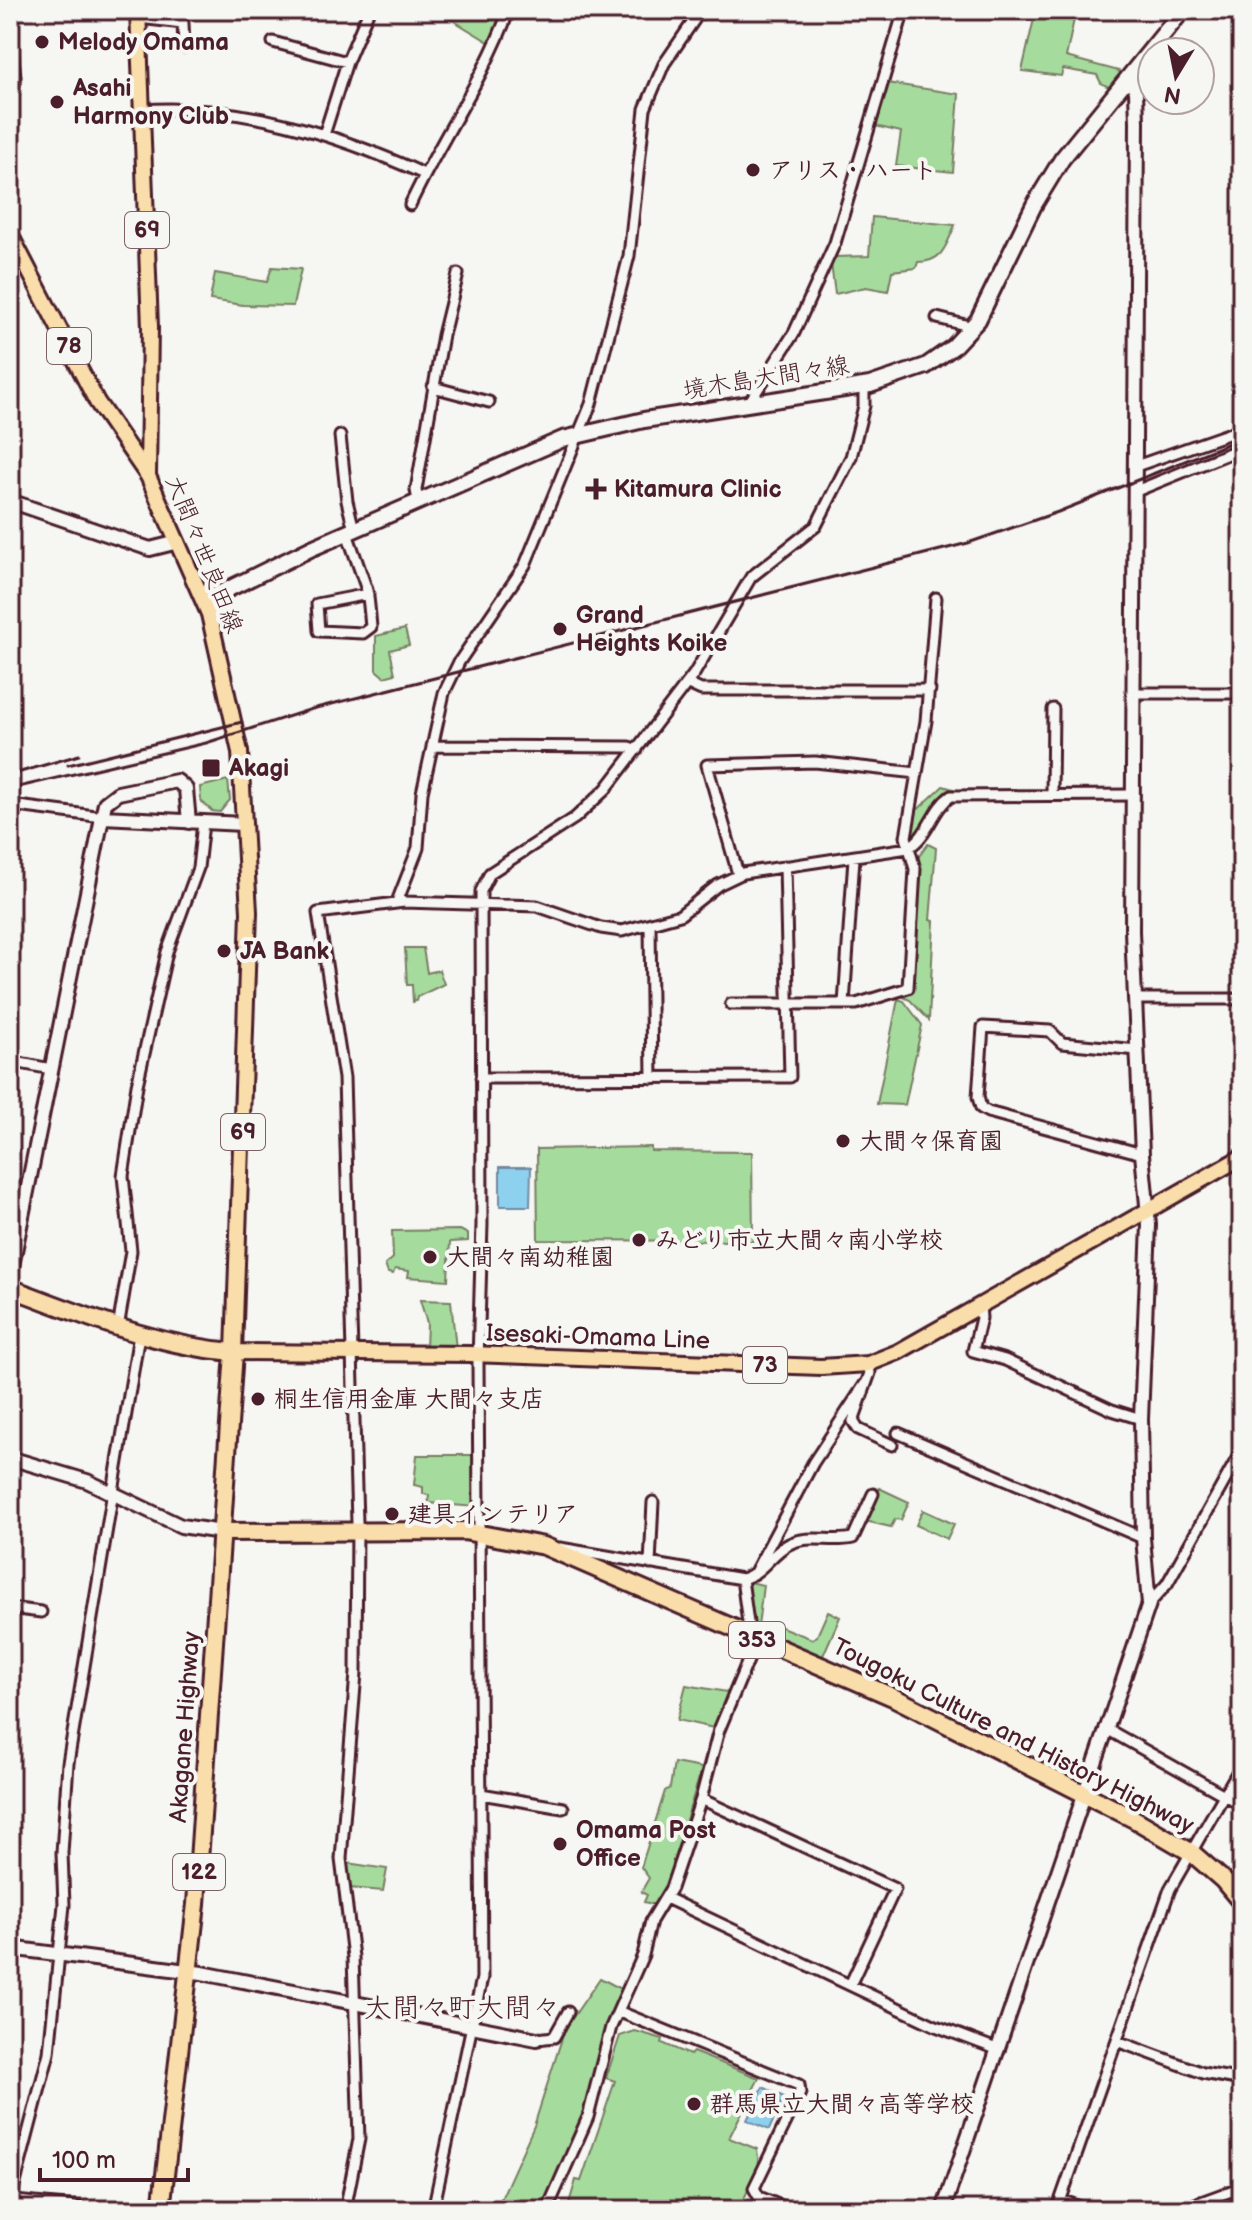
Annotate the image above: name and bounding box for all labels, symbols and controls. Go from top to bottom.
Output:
place label: Melody Omama [58,28,229,57]
marker: Melody Omama [33,33,51,51]
north arrow [1136,36,1216,116]
place label: Asahi Harmony Club [72,74,229,131]
text: N [1162,79,1183,109]
marker: Asahi Harmony Club [48,93,66,111]
place label: アリス・ハート [769,156,937,185]
marker: アリス・ハート [744,161,762,179]
road number: 69 [125,212,169,248]
road number: 78 [47,328,91,364]
street label: 境木島大間々線 [681,351,851,405]
street label: 大間々世良田線 [159,471,249,637]
place label: Kitamura Clinic [614,475,782,504]
marker: Kitamura Clinic [585,478,607,500]
place label: Grand Heights Koike [576,601,727,658]
marker: Grand Heights Koike [551,620,569,638]
place label: Akagi [228,754,289,783]
marker: Akagi [200,757,222,779]
place label: JA Bank [240,937,330,966]
marker: JA Bank [215,942,233,960]
road number: 69 [221,1114,265,1150]
place label: 大間々保育園 [859,1127,1003,1156]
marker: 大間々保育園 [834,1132,852,1150]
place label: みどり市立大間々南小学校 [655,1226,943,1255]
marker: みどり市立大間々南小学校 [630,1231,648,1249]
place label: 大間々南幼稚園 [446,1243,614,1272]
marker: 大間々南幼稚園 [421,1248,439,1266]
street label: Isesaki-Omama Line [486,1319,710,1355]
road number: 73 [743,1347,787,1383]
place label: 桐生信用金庫 大間々支店 [274,1385,544,1414]
marker: 桐生信用金庫 大間々支店 [249,1390,267,1408]
place label: 建具インテリア [408,1500,578,1529]
marker: 建具インテリア [383,1505,401,1523]
road number: 353 [729,1622,785,1658]
street label: Akagane Highway [164,1630,206,1824]
street label: Tougoku Culture and History Highway [827,1632,1199,1840]
place label: Omama Post Office [576,1816,716,1873]
marker: Omama Post Office [551,1835,569,1853]
road number: 122 [173,1854,225,1890]
district label: 大間々町大間々 [364,1992,560,2025]
place label: 群馬県立大間々高等学校 [710,2090,974,2119]
marker: 群馬県立大間々高等学校 [685,2095,703,2113]
scale bar [40,2132,188,2182]
text: 100 m [52,2146,116,2175]

